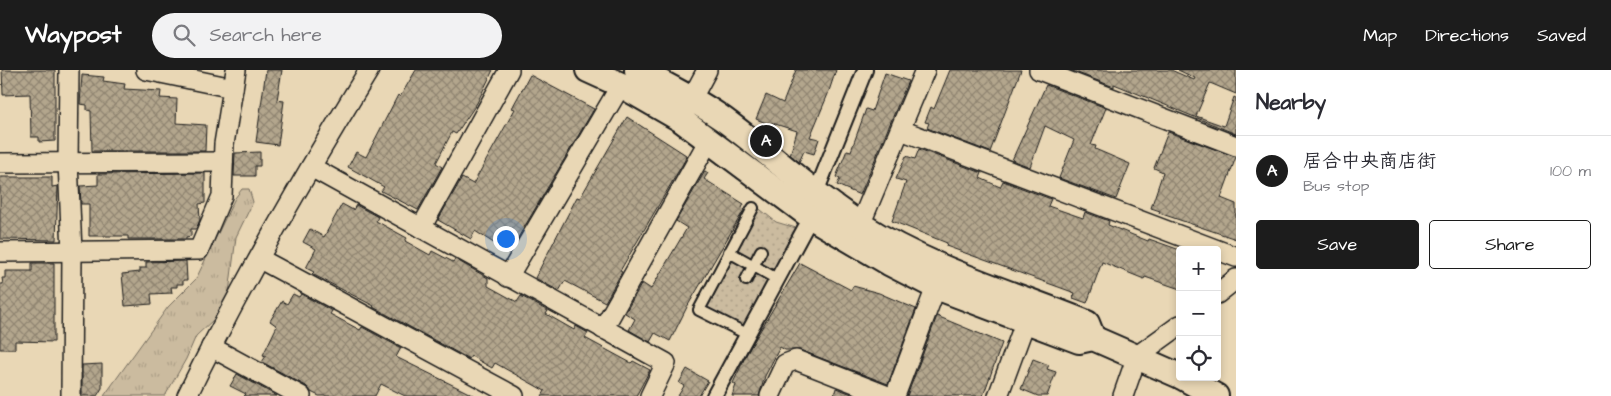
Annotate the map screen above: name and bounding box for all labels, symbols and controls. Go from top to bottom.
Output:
search box [152,13,502,58]
text: Waypost [25,18,122,52]
icon: search [170,21,198,49]
text: Search here [210,22,322,49]
text: Map [1363,23,1397,48]
text: Directions [1425,23,1509,48]
text: Saved [1537,23,1586,48]
text: Nearby [1256,88,1326,117]
pin: A [750,122,782,160]
text: 居合中央商店街 [1303,148,1436,175]
text: A [1267,160,1277,182]
text: 100 m [1550,160,1591,182]
text: Bus stop [1303,175,1369,197]
button: Save [1256,220,1419,269]
button: Share [1429,220,1591,269]
your location [493,226,519,252]
map controls [1176,246,1221,381]
button: + [1176,246,1221,291]
button: − [1176,291,1221,336]
button: locate [1176,336,1221,381]

